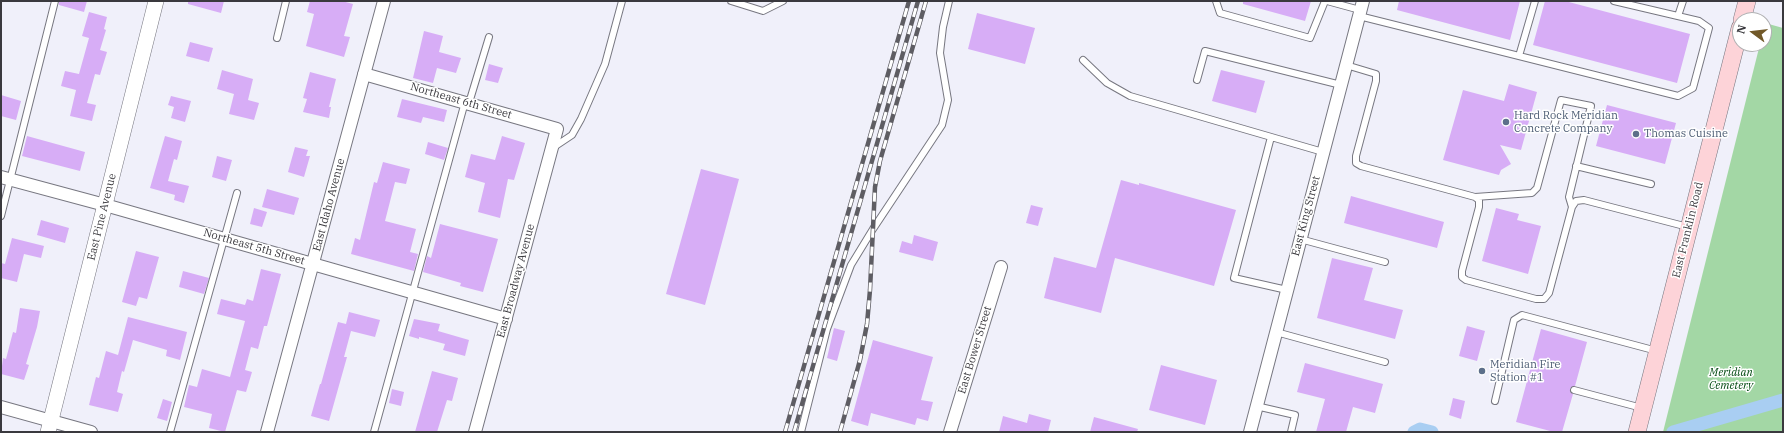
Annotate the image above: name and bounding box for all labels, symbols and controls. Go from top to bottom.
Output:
north arrow [1732,12,1772,52]
text: N [1733,23,1749,35]
street label: Northeast 6th Street [409,80,513,122]
place label: Hard Rock Meridian Concrete Company [1514,109,1618,135]
marker: Hard Rock Meridian Concrete Company [1501,117,1511,127]
place label: Thomas Cuisine [1644,127,1728,141]
marker: Thomas Cuisine [1631,129,1641,139]
street label: East Idaho Avenue [310,157,348,253]
street label: East Pine Avenue [85,172,119,262]
street label: East King Street [1289,174,1323,258]
street label: East Franklin Road [1670,181,1706,279]
street label: East Broadway Avenue [494,223,538,339]
street label: Northeast 5th Street [202,226,306,268]
street label: East Bower Street [955,305,995,395]
place label: Meridian Fire Station #1 [1490,358,1560,384]
marker: Meridian Fire Station #1 [1477,366,1487,376]
park label: Meridian Cemetery [1709,366,1753,392]

